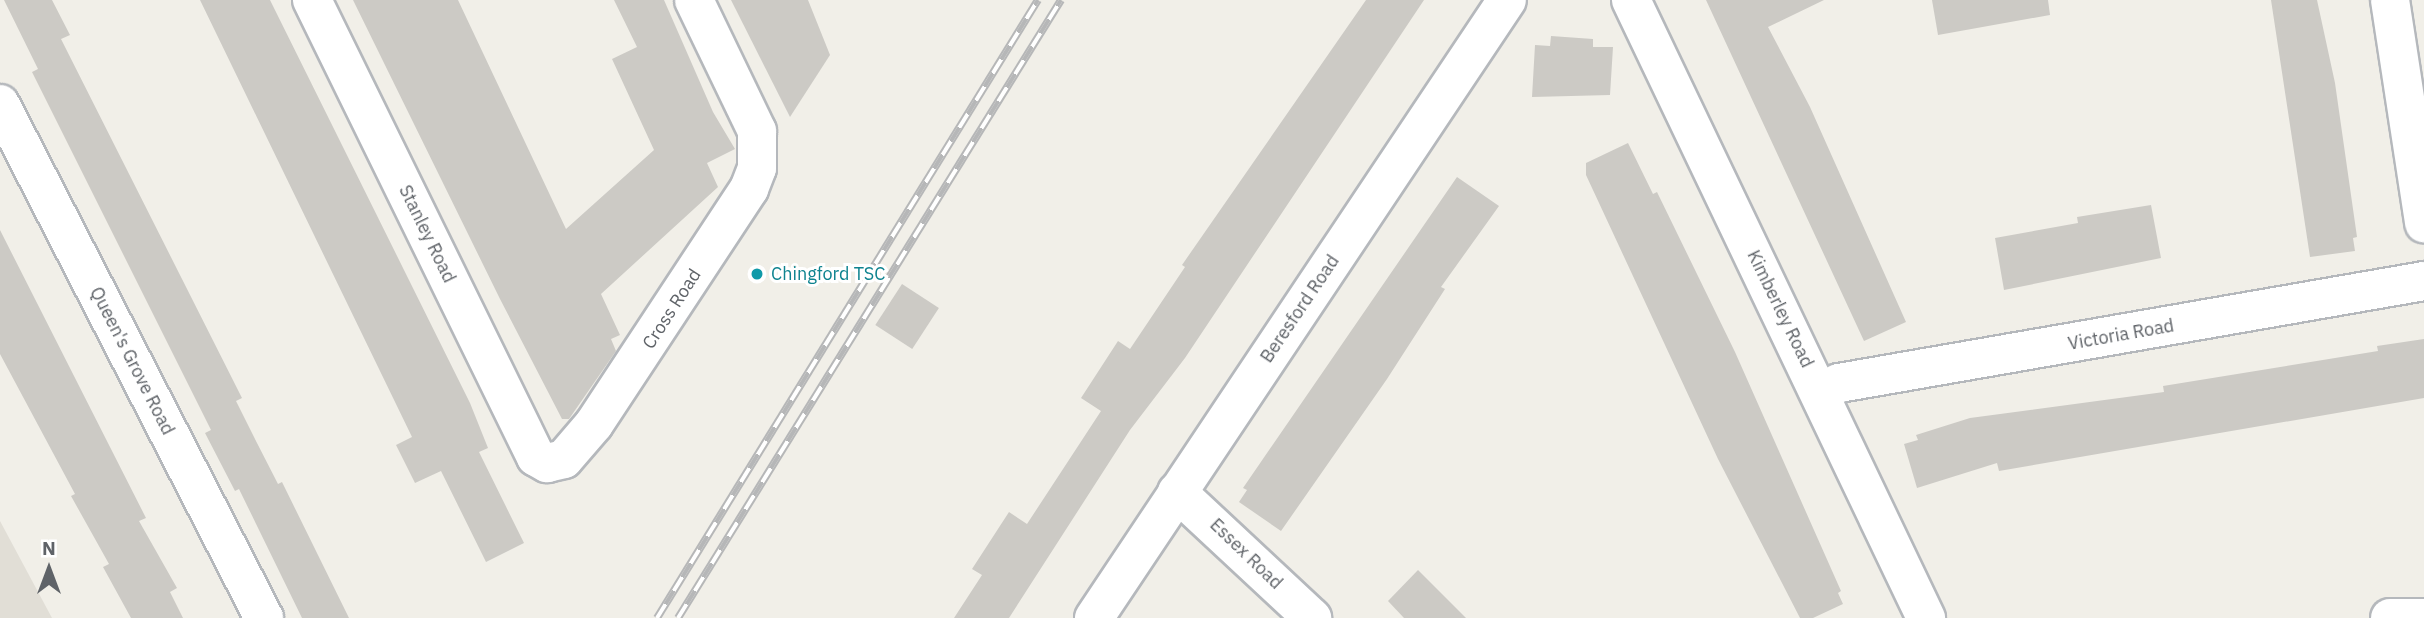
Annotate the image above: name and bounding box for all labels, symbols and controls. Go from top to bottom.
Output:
street label: Stanley Road [394,182,460,286]
street label: Kimberley Road [1742,247,1818,371]
street label: Beresford Road [1256,251,1344,367]
place label: Chingford TSC [771,263,885,285]
street label: Cross Road [638,265,706,353]
marker: Chingford TSC [749,266,765,282]
street label: Queen's Grove Road [85,283,179,439]
street label: Victoria Road [2066,315,2176,355]
street label: Essex Road [1205,514,1287,594]
north arrow [14,534,84,604]
text: N [42,536,56,560]

